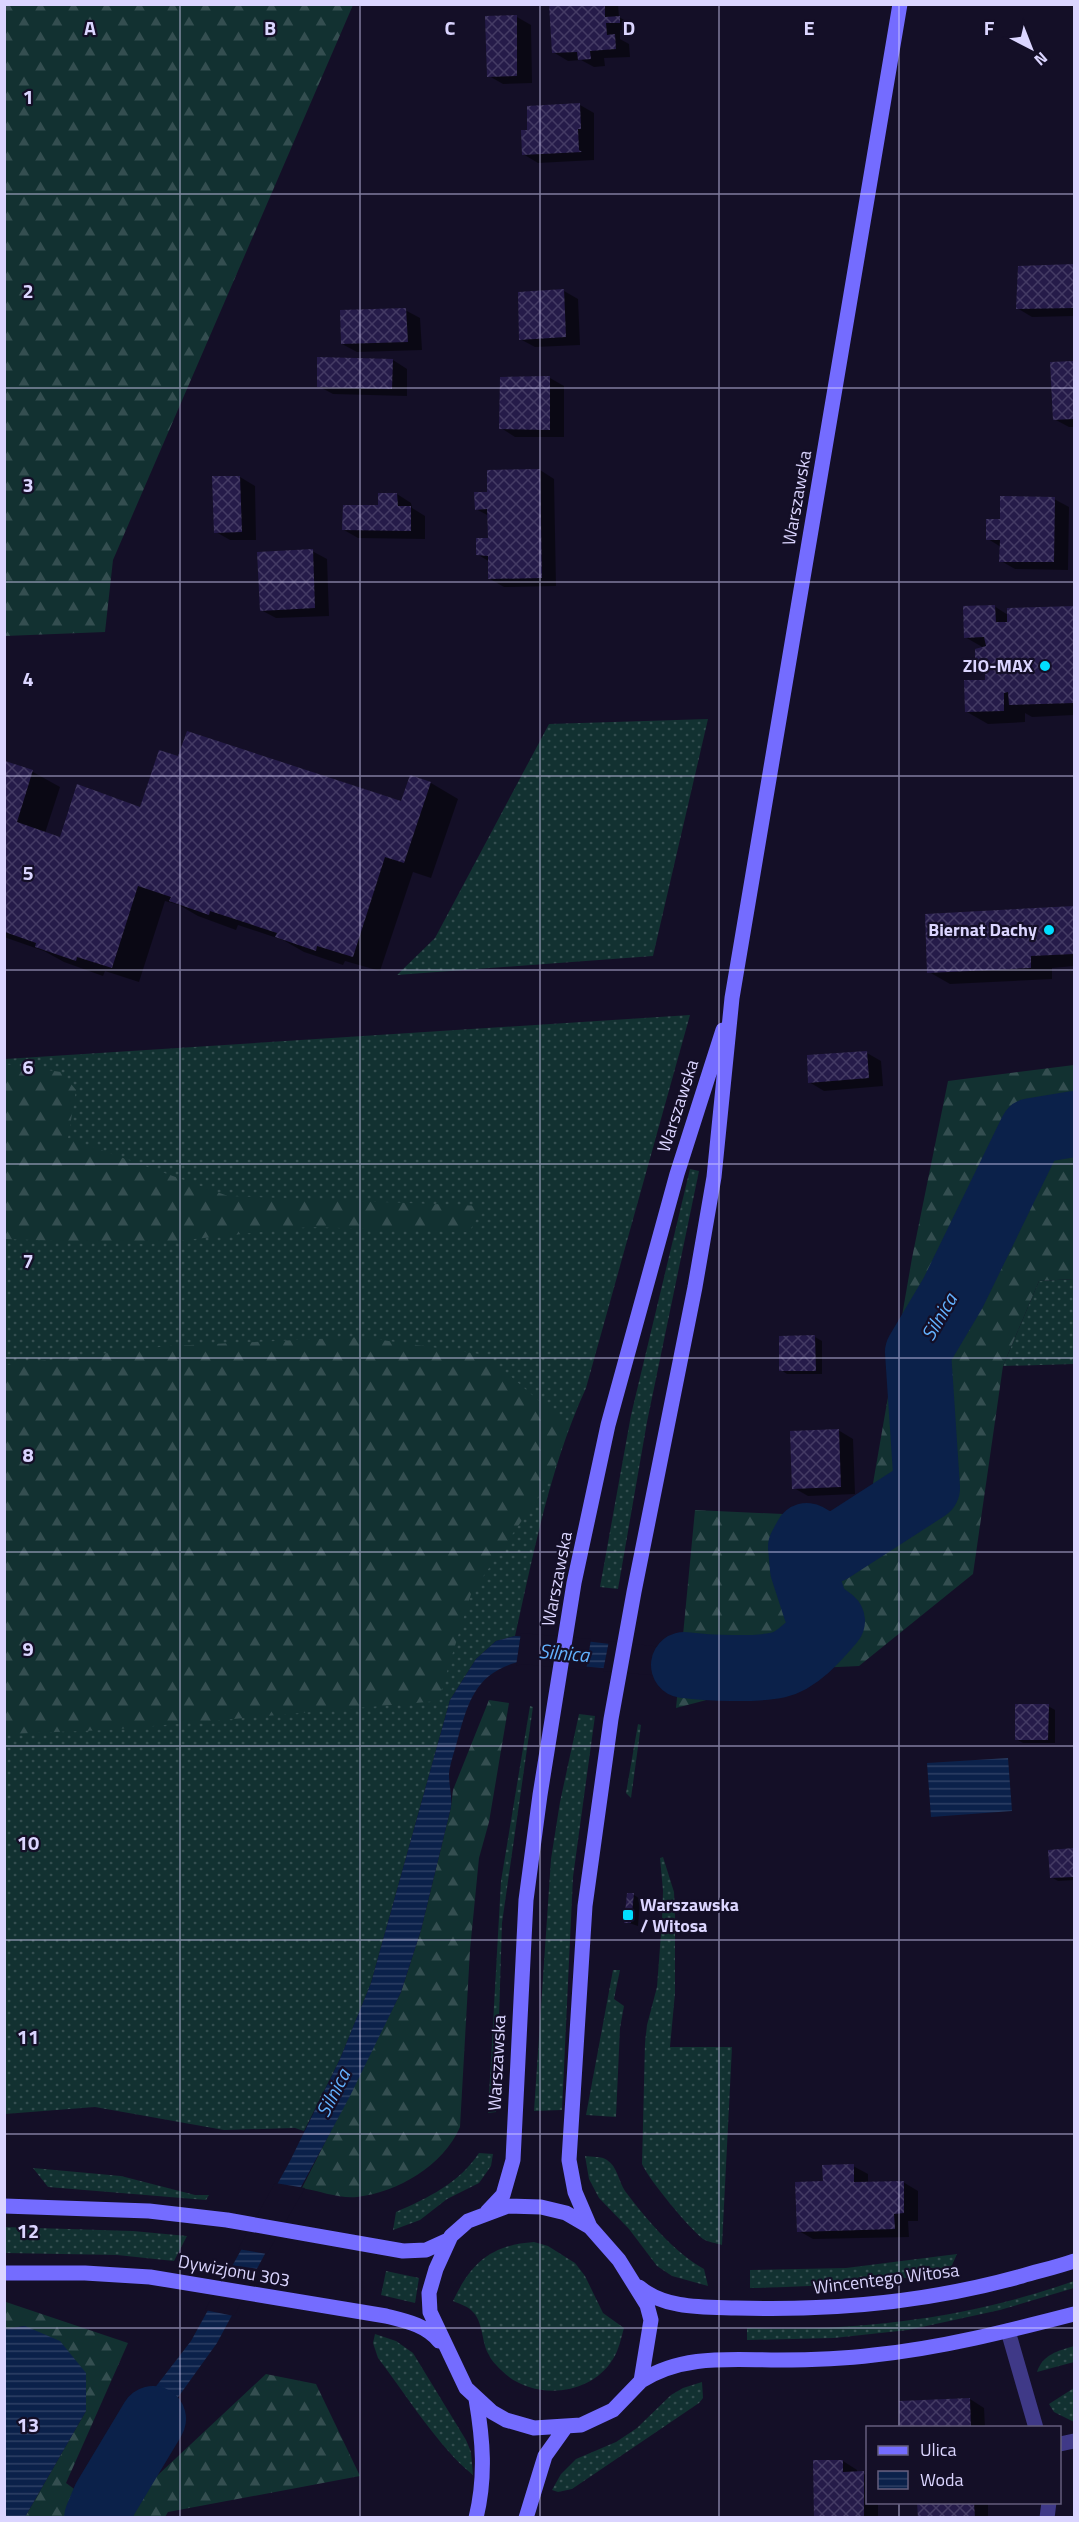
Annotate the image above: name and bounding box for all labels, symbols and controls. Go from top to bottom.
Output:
text: A [84,12,96,43]
text: B [264,12,276,43]
text: C [445,12,456,43]
text: D [623,12,635,43]
text: E [803,12,815,43]
text: F [984,12,995,43]
north arrow [1001,18,1061,78]
text: N [1029,47,1053,72]
text: 1 [22,81,34,112]
text: 2 [22,275,34,306]
street label: Warszawska [775,448,818,548]
text: 3 [22,469,34,500]
place label: ZIO-MAX [963,652,1034,679]
marker: ZIO-MAX [1038,659,1052,673]
text: 4 [22,663,34,694]
text: 5 [22,857,34,888]
place label: Biernat Dachy [928,916,1037,943]
marker: Biernat Dachy [1042,923,1056,937]
text: 6 [22,1051,34,1082]
street label: Warszawska [650,1056,705,1156]
text: 7 [22,1245,34,1276]
water label: Silnica [913,1286,965,1346]
text: 8 [22,1439,34,1470]
street label: Warszawska [534,1529,579,1629]
text: 9 [22,1633,34,1664]
water label: Silnica [538,1635,592,1670]
text: 10 [17,1827,39,1858]
place label: Warszawska / Witosa [640,1891,739,1939]
marker: Warszawska / Witosa [621,1908,635,1922]
street label: Warszawska [481,2014,512,2112]
text: 11 [17,2021,39,2052]
water label: Silnica [307,2062,358,2122]
text: 12 [17,2215,39,2246]
street label: Dywizjonu 303 [176,2247,292,2294]
street label: Wincentego Witosa [811,2256,961,2301]
text: 13 [17,2409,39,2440]
legend [866,2426,1061,2504]
text: Ulica [920,2436,957,2463]
text: Woda [920,2466,964,2493]

